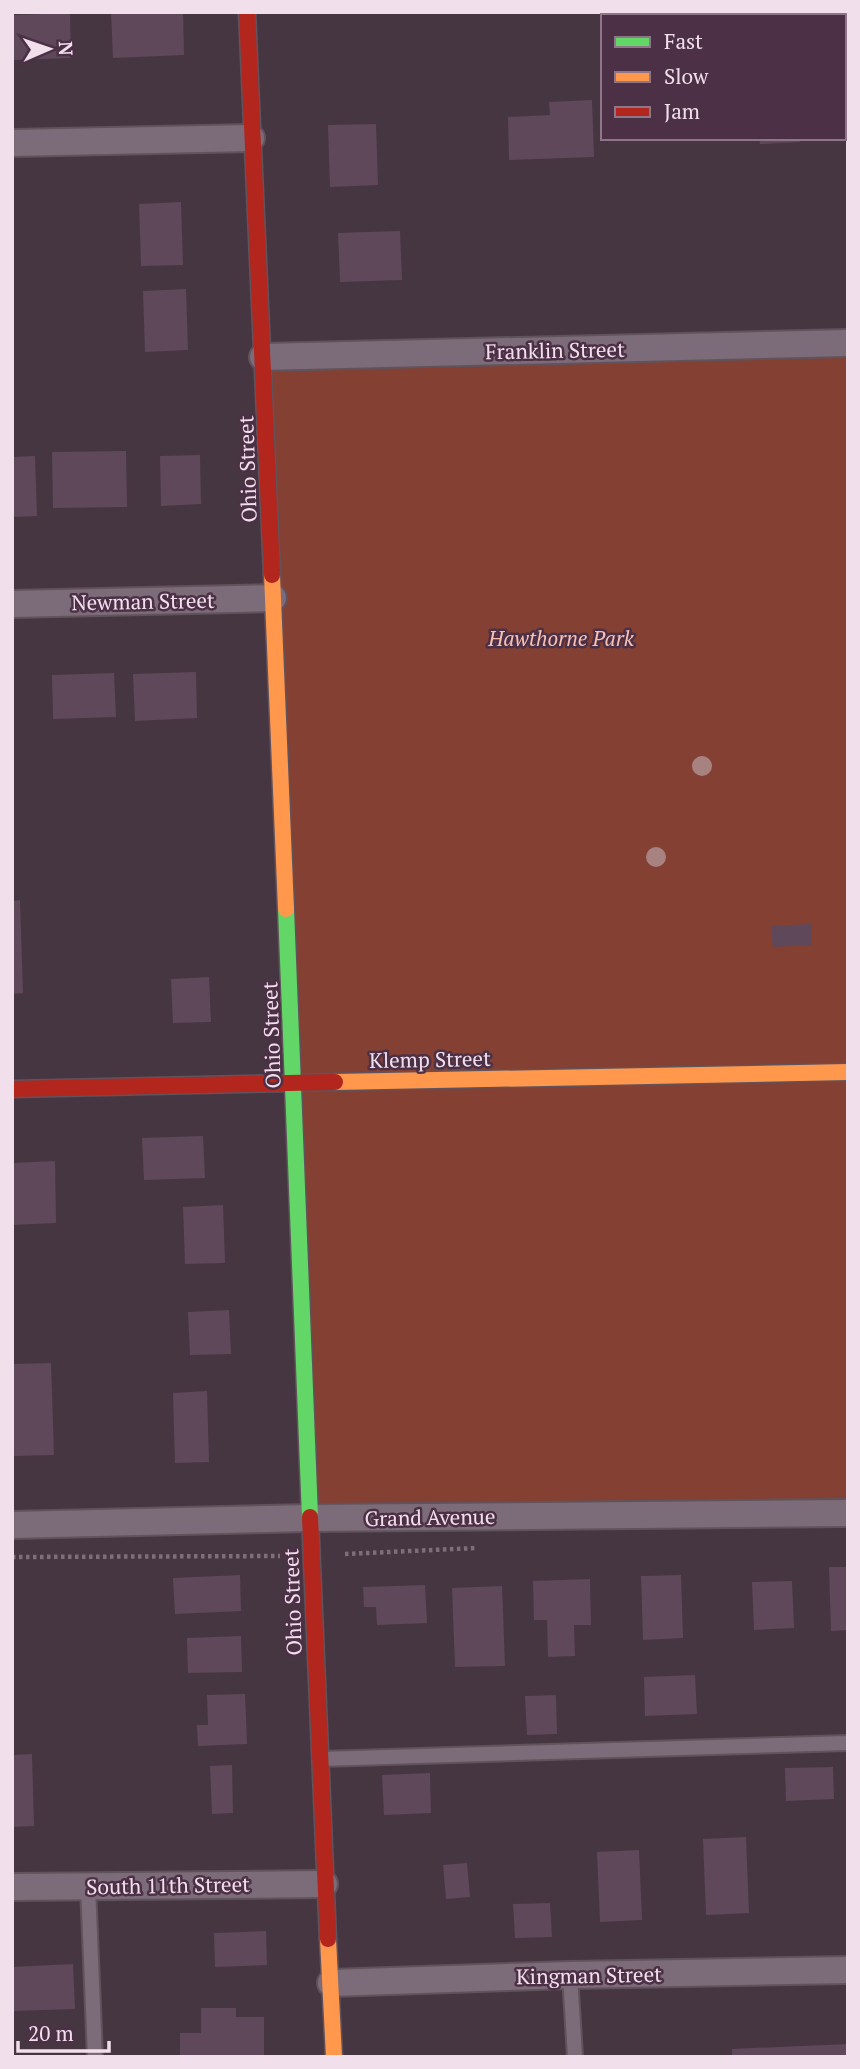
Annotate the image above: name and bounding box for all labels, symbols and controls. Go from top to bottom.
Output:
north arrow [14,14,84,84]
legend [601,14,846,140]
text: Fast [664,27,703,55]
text: N [54,41,79,57]
text: Slow [664,62,709,90]
text: Jam [664,97,700,125]
street label: Franklin Street [485,335,625,365]
street label: Ohio Street [231,415,263,523]
street label: Newman Street [71,586,215,616]
park label: Hawthorne Park [487,624,635,652]
street label: Ohio Street [255,981,287,1089]
street label: Klemp Street [369,1044,491,1074]
street label: Grand Avenue [364,1502,496,1532]
street label: Ohio Street [276,1548,308,1656]
street label: South 11th Street [86,1870,250,1900]
street label: Kingman Street [516,1960,662,1990]
scale bar [18,2010,108,2054]
text: 20 m [28,2019,74,2047]

